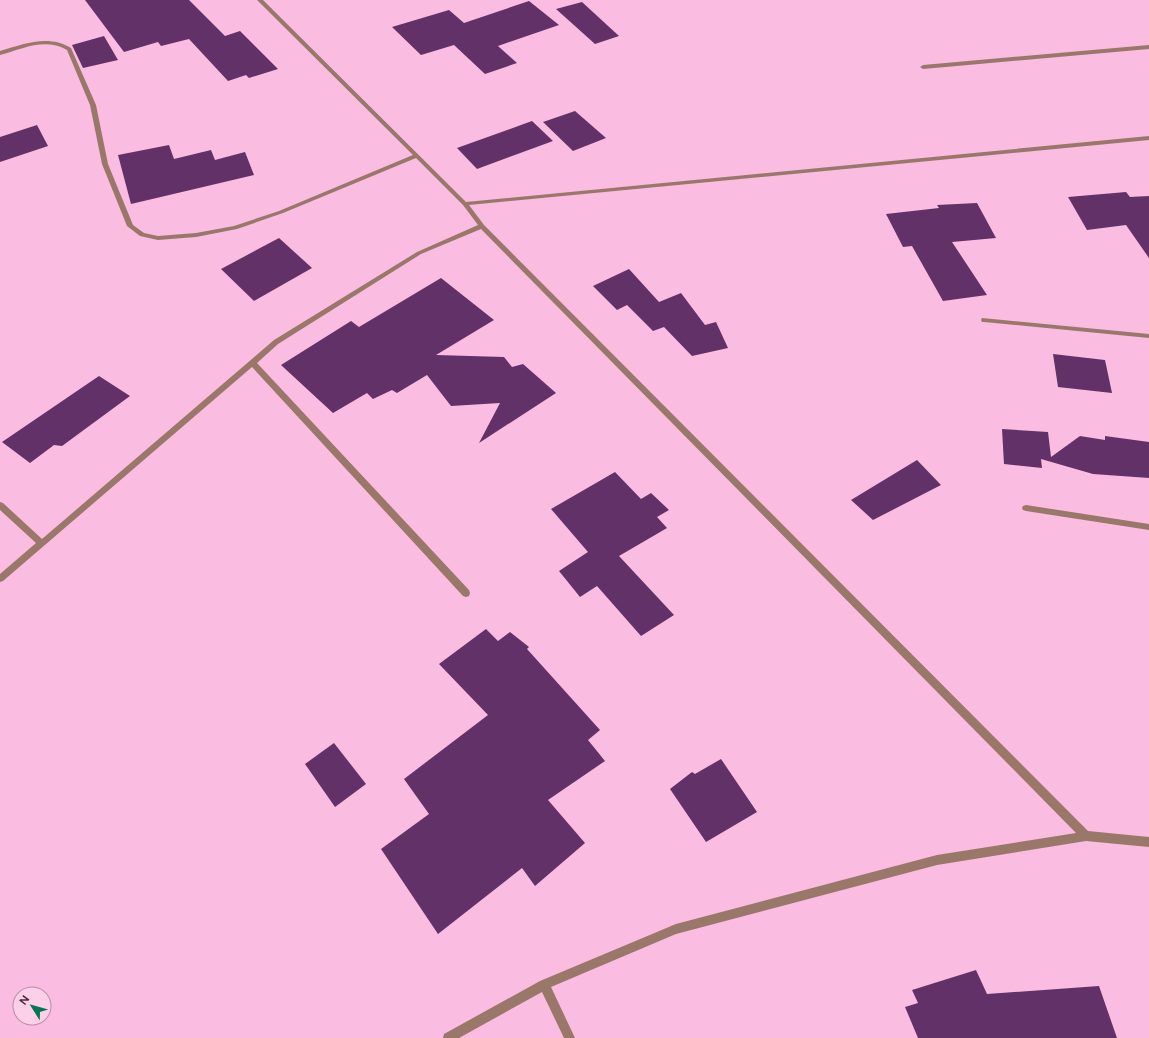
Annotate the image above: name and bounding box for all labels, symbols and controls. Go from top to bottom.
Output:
north arrow [12,986,52,1026]
text: N [17,993,32,1008]

